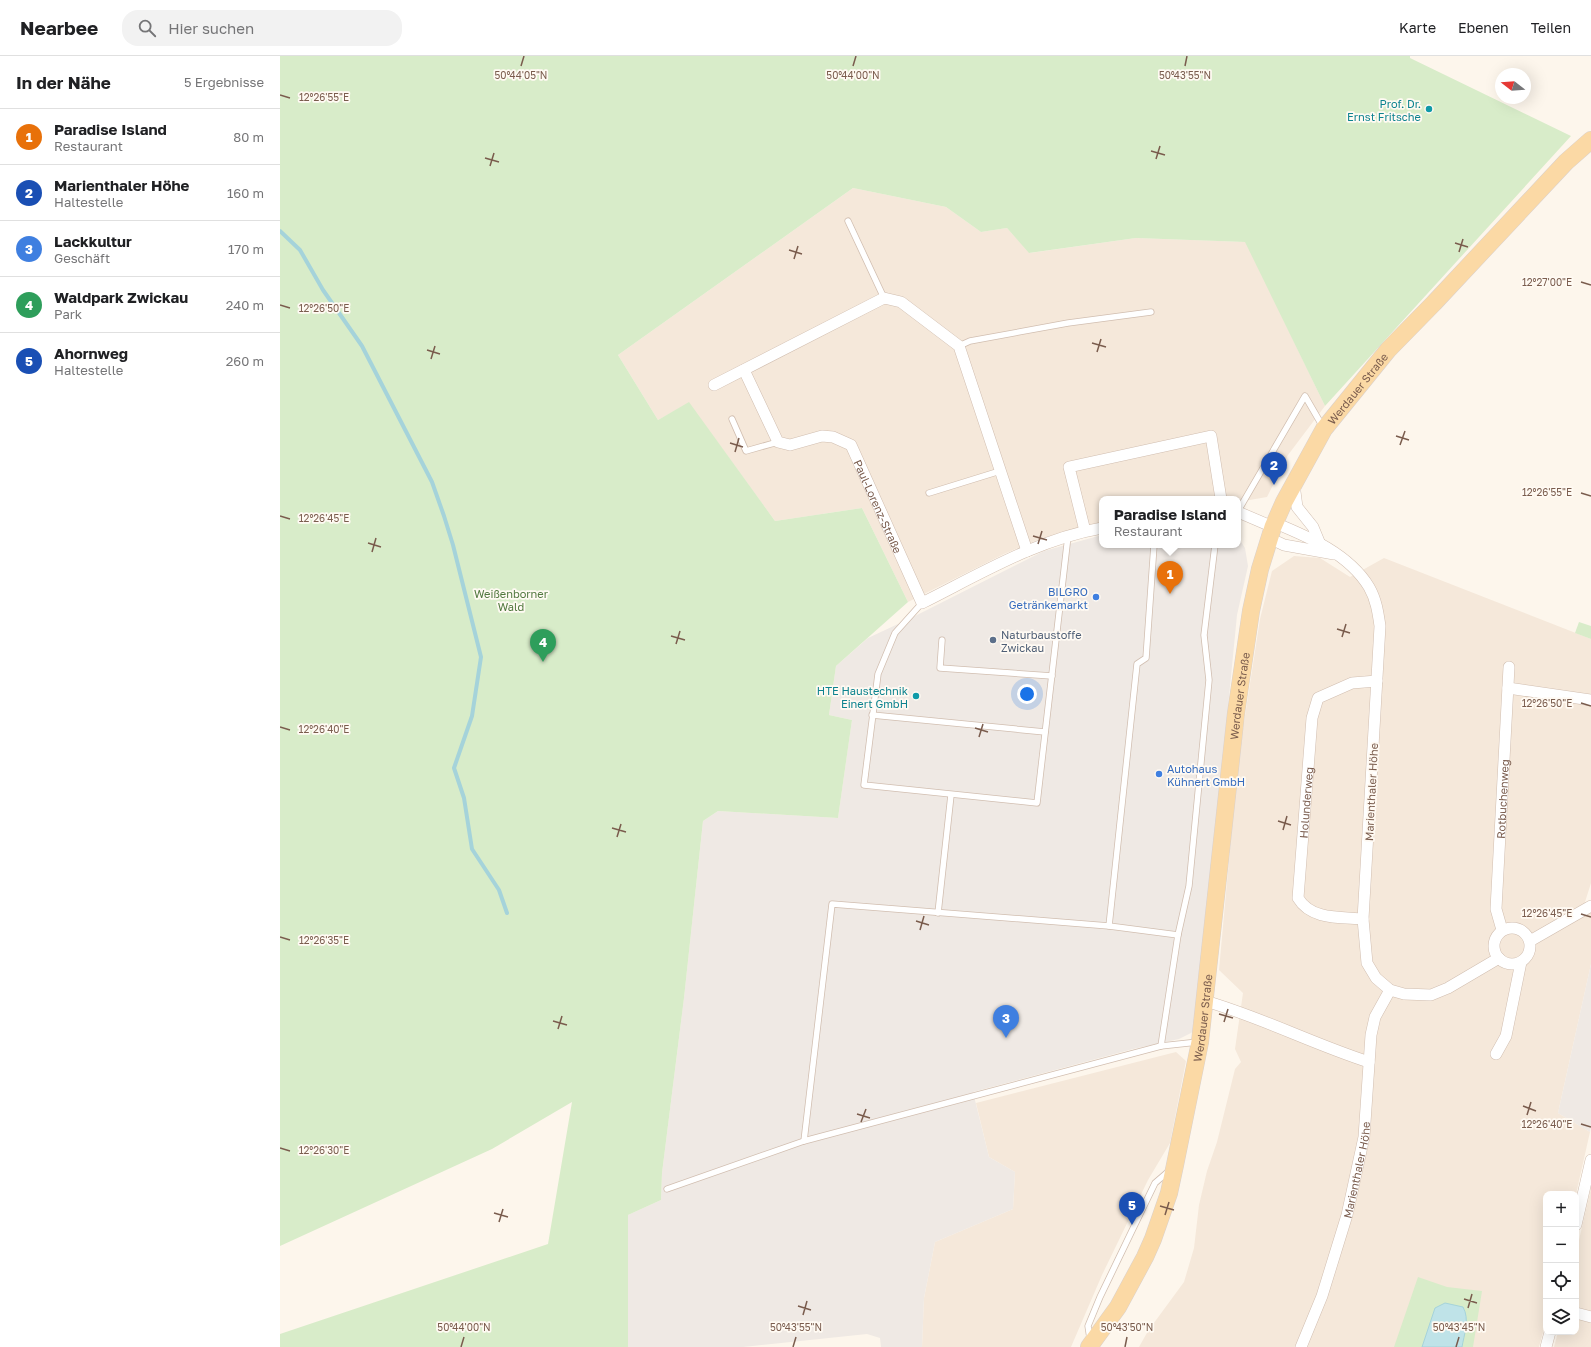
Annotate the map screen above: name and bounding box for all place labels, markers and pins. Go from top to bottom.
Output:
place label: Prof. Dr. Ernst Fritsche [1347,97,1421,123]
marker: Prof. Dr. Ernst Fritsche [1424,104,1434,114]
pin: 2 [1261,452,1287,485]
pin: 1 [1157,561,1183,594]
place label: BILGRO Getränkemarkt [1009,585,1088,611]
marker: BILGRO Getränkemarkt [1091,592,1101,602]
place label: Naturbaustoffe Zwickau [1001,628,1082,654]
pin: 4 [530,629,556,662]
marker: Naturbaustoffe Zwickau [988,635,998,645]
place label: HTE Haustechnik Einert GmbH [817,684,908,710]
marker: HTE Haustechnik Einert GmbH [911,691,921,701]
place label: Autohaus Kühnert GmbH [1167,762,1245,788]
marker: Autohaus Kühnert GmbH [1154,769,1164,779]
pin: 3 [993,1005,1019,1038]
pin: 5 [1119,1192,1145,1225]

